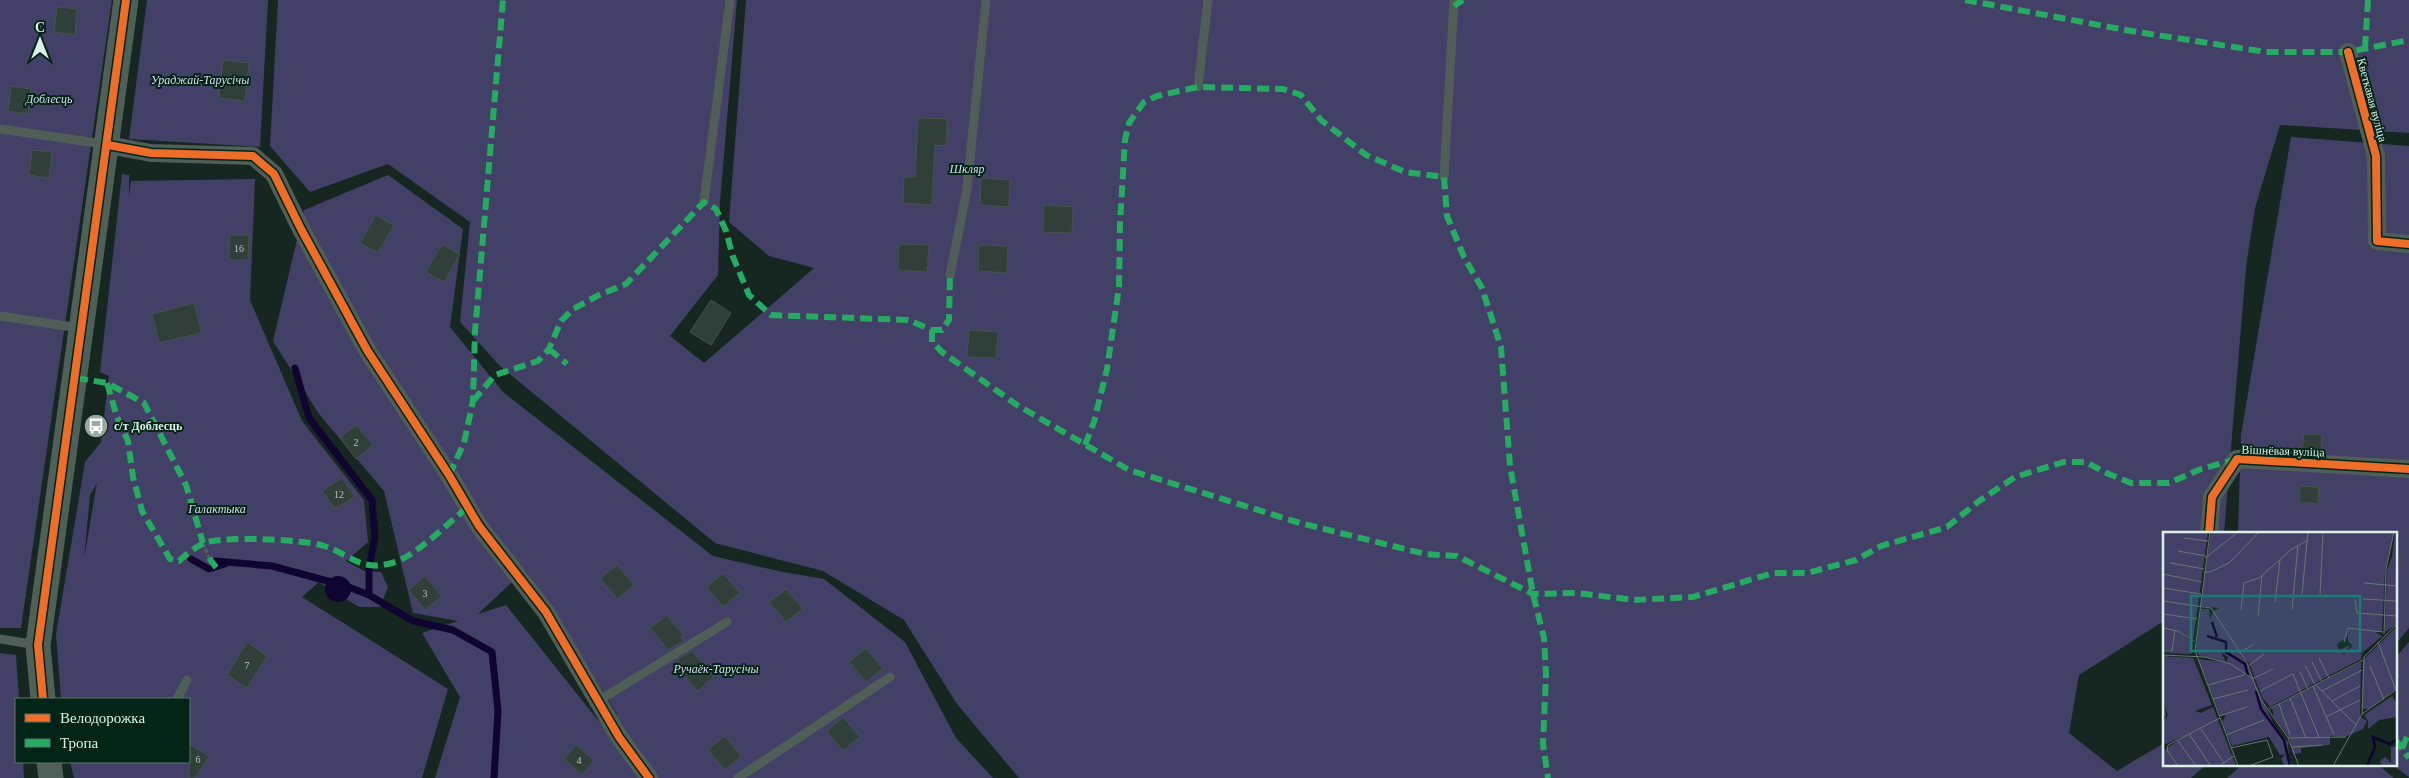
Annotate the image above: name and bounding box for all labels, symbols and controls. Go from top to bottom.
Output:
north arrow [15,15,65,65]
text: С [35,20,45,35]
street label: Кветкавая вуліца [2354,57,2390,144]
park label: Ураджай-Тарусічы [151,73,249,87]
park label: Доблесць [25,92,73,106]
park label: Шкляр [948,162,985,176]
house number: 16 [234,243,244,254]
bus stop icon: с/т Доблесць [83,413,109,439]
place label: с/т Доблесць [114,419,183,433]
house number: 2 [354,437,359,448]
street label: Вішнёвая вуліца [2241,443,2326,459]
house number: 12 [334,489,344,500]
park label: Галактыка [187,502,246,516]
inset map [2163,532,2396,766]
house number: 3 [423,588,428,599]
house number: 7 [245,660,250,671]
park label: Ручаёк-Тарусічы [672,662,759,676]
legend [15,698,190,763]
text: Велодорожка [60,710,145,726]
text: Тропа [60,735,99,751]
house number: 6 [196,754,201,765]
house number: 4 [577,755,582,766]

